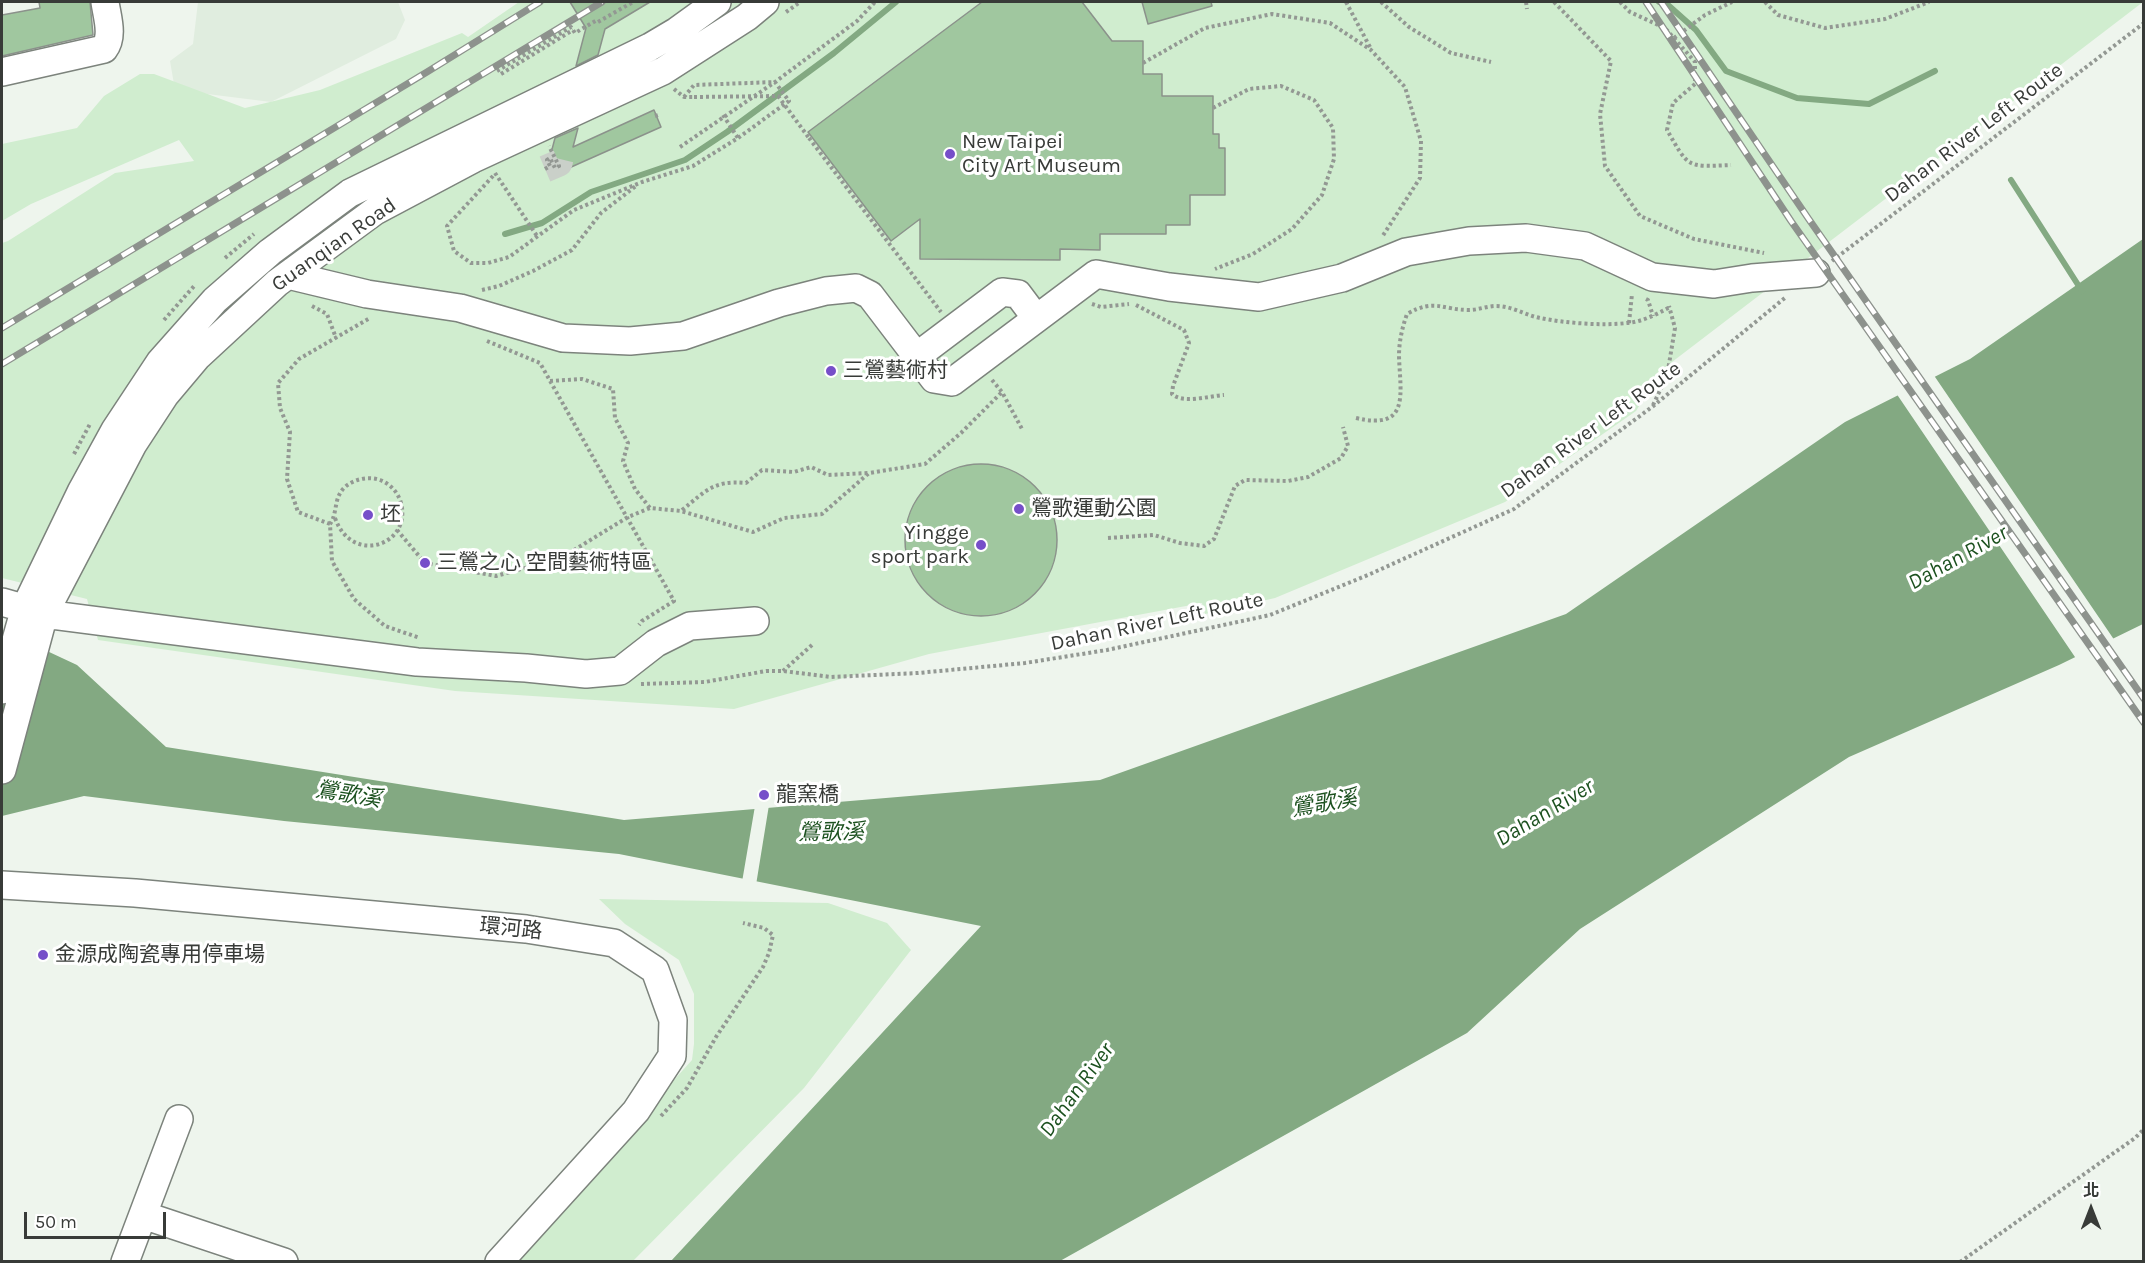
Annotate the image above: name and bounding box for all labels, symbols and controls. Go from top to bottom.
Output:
street label: Dahan River Left Route [1880,58,2068,208]
place label: New Taipei City Art Museum [962,129,1121,179]
marker: New Taipei City Art Museum [943,147,957,161]
street label: Guanqian Road [267,193,401,297]
street label: Dahan River Left Route [1496,356,1686,504]
place label: 三鶯藝術村 [843,358,948,384]
marker: 三鶯藝術村 [824,364,838,378]
place label: 鶯歌運動公園 [1031,496,1157,522]
place label: 坯 [380,502,401,528]
marker: 鶯歌運動公園 [1012,502,1026,516]
marker: 坯 [361,508,375,522]
place label: Yingge sport park [870,520,969,570]
water label: Dahan River [1904,520,2012,596]
marker: Yingge sport park [974,538,988,552]
place label: 三鶯之心 空間藝術特區 [437,550,652,576]
marker: 三鶯之心 空間藝術特區 [418,556,432,570]
street label: Dahan River Left Route [1048,587,1266,657]
water label: Dahan River [1491,773,1599,853]
water label: 鶯歌溪 [313,777,383,813]
place label: 龍窯橋 [776,782,839,808]
water label: 鶯歌溪 [1289,785,1359,823]
marker: 龍窯橋 [757,788,771,802]
water label: 鶯歌溪 [798,819,864,847]
street label: 環河路 [478,913,544,945]
place label: 金源成陶瓷專用停車場 [55,942,265,968]
marker: 金源成陶瓷專用停車場 [36,948,50,962]
water label: Dahan River [1034,1038,1120,1142]
north arrow [2061,1179,2121,1239]
text: 北 [2083,1181,2099,1200]
scale bar [27,1200,170,1238]
text: 50 m [35,1211,77,1233]

